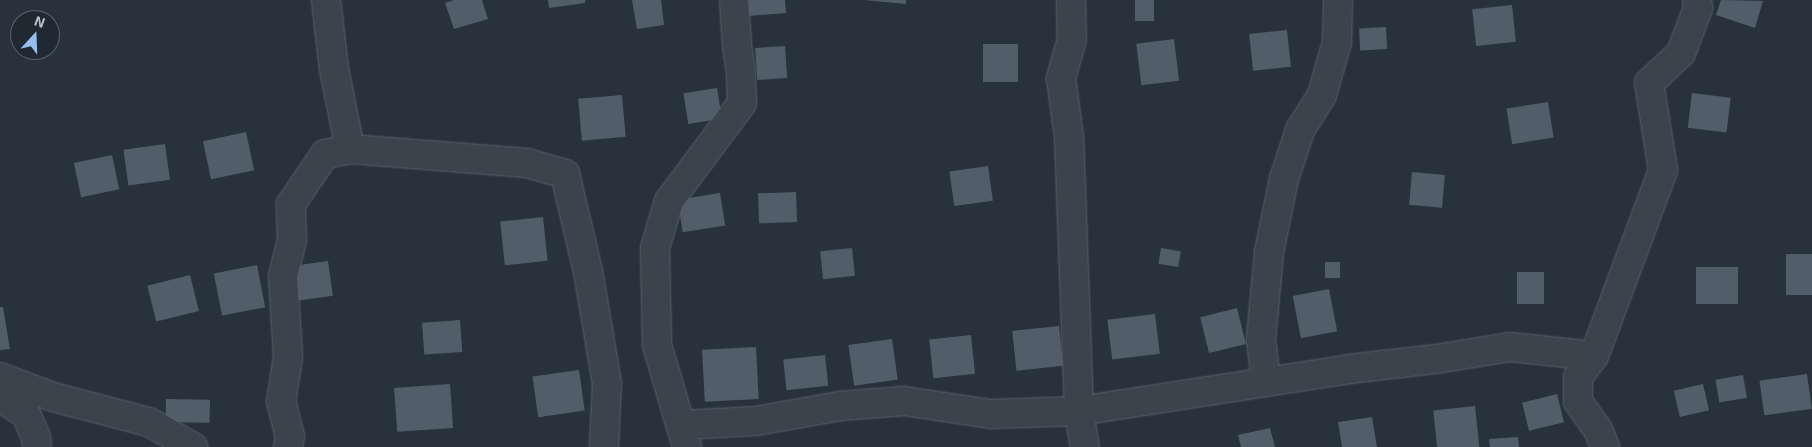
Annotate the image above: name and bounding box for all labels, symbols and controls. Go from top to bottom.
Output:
north arrow [10,10,60,60]
text: N [32,12,48,31]

